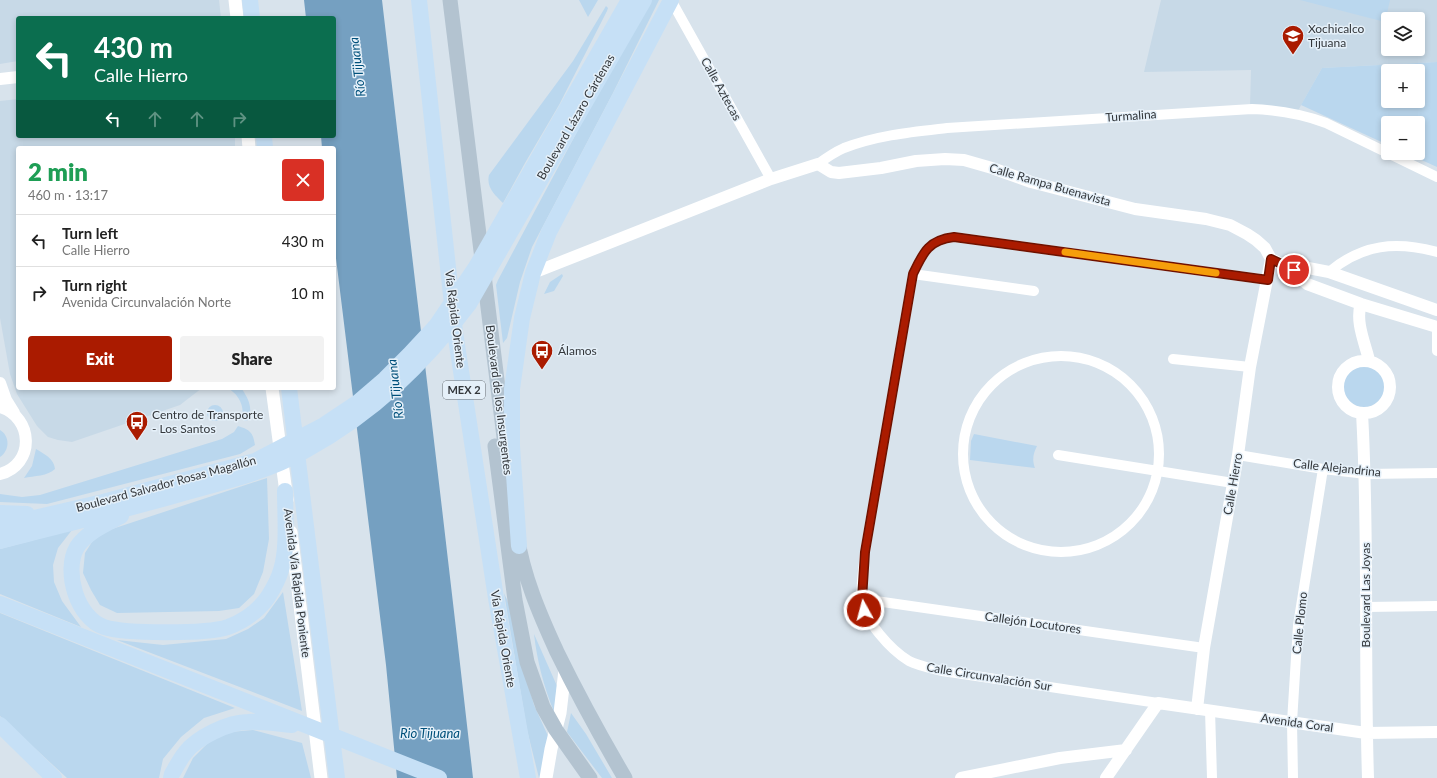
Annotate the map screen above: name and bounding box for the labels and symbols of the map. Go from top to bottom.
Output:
place label: Xochicalco Tijuana [1308,21,1365,50]
school or university icon: Xochicalco Tijuana [1280,23,1306,56]
water label: Río Tijuana [345,36,369,98]
street label: Boulevard Lázaro Cárdenas [533,51,618,182]
street label: Calle Aztecas [698,55,745,123]
street label: Turmalina [1105,106,1157,125]
street label: Calle Rampa Buenavista [988,160,1113,209]
pin [1277,253,1311,287]
street label: Vía Rápida Oriente [442,269,469,369]
street label: Boulevard de los Insurgentes [483,324,516,476]
bus stop icon: Álamos [529,338,555,371]
place label: Álamos [558,343,597,358]
water label: Río Tijuana [383,358,407,420]
road number: MEX 2 [443,381,485,399]
place label: Centro de Transporte - Los Santos [152,407,263,436]
bus stop icon: Centro de Transporte - Los Santos [124,409,150,442]
street label: Boulevard Salvador Rosas Magallón [74,452,258,515]
street label: Calle Hierro [1220,452,1245,516]
street label: Calle Alejandrina [1292,455,1382,480]
street label: Avenida Vía Rápida Poniente [281,507,314,658]
street label: Boulevard Las Joyas [1358,543,1373,647]
street label: Vía Rápida Oriente [488,589,519,689]
position arrow [843,589,885,631]
street label: Calle Plomo [1289,591,1310,655]
street label: Callejón Locutores [984,608,1082,637]
street label: Calle Circunvalación Sur [925,659,1053,694]
street label: Avenida Coral [1260,710,1334,735]
water label: Rio Tijuana [400,725,460,741]

